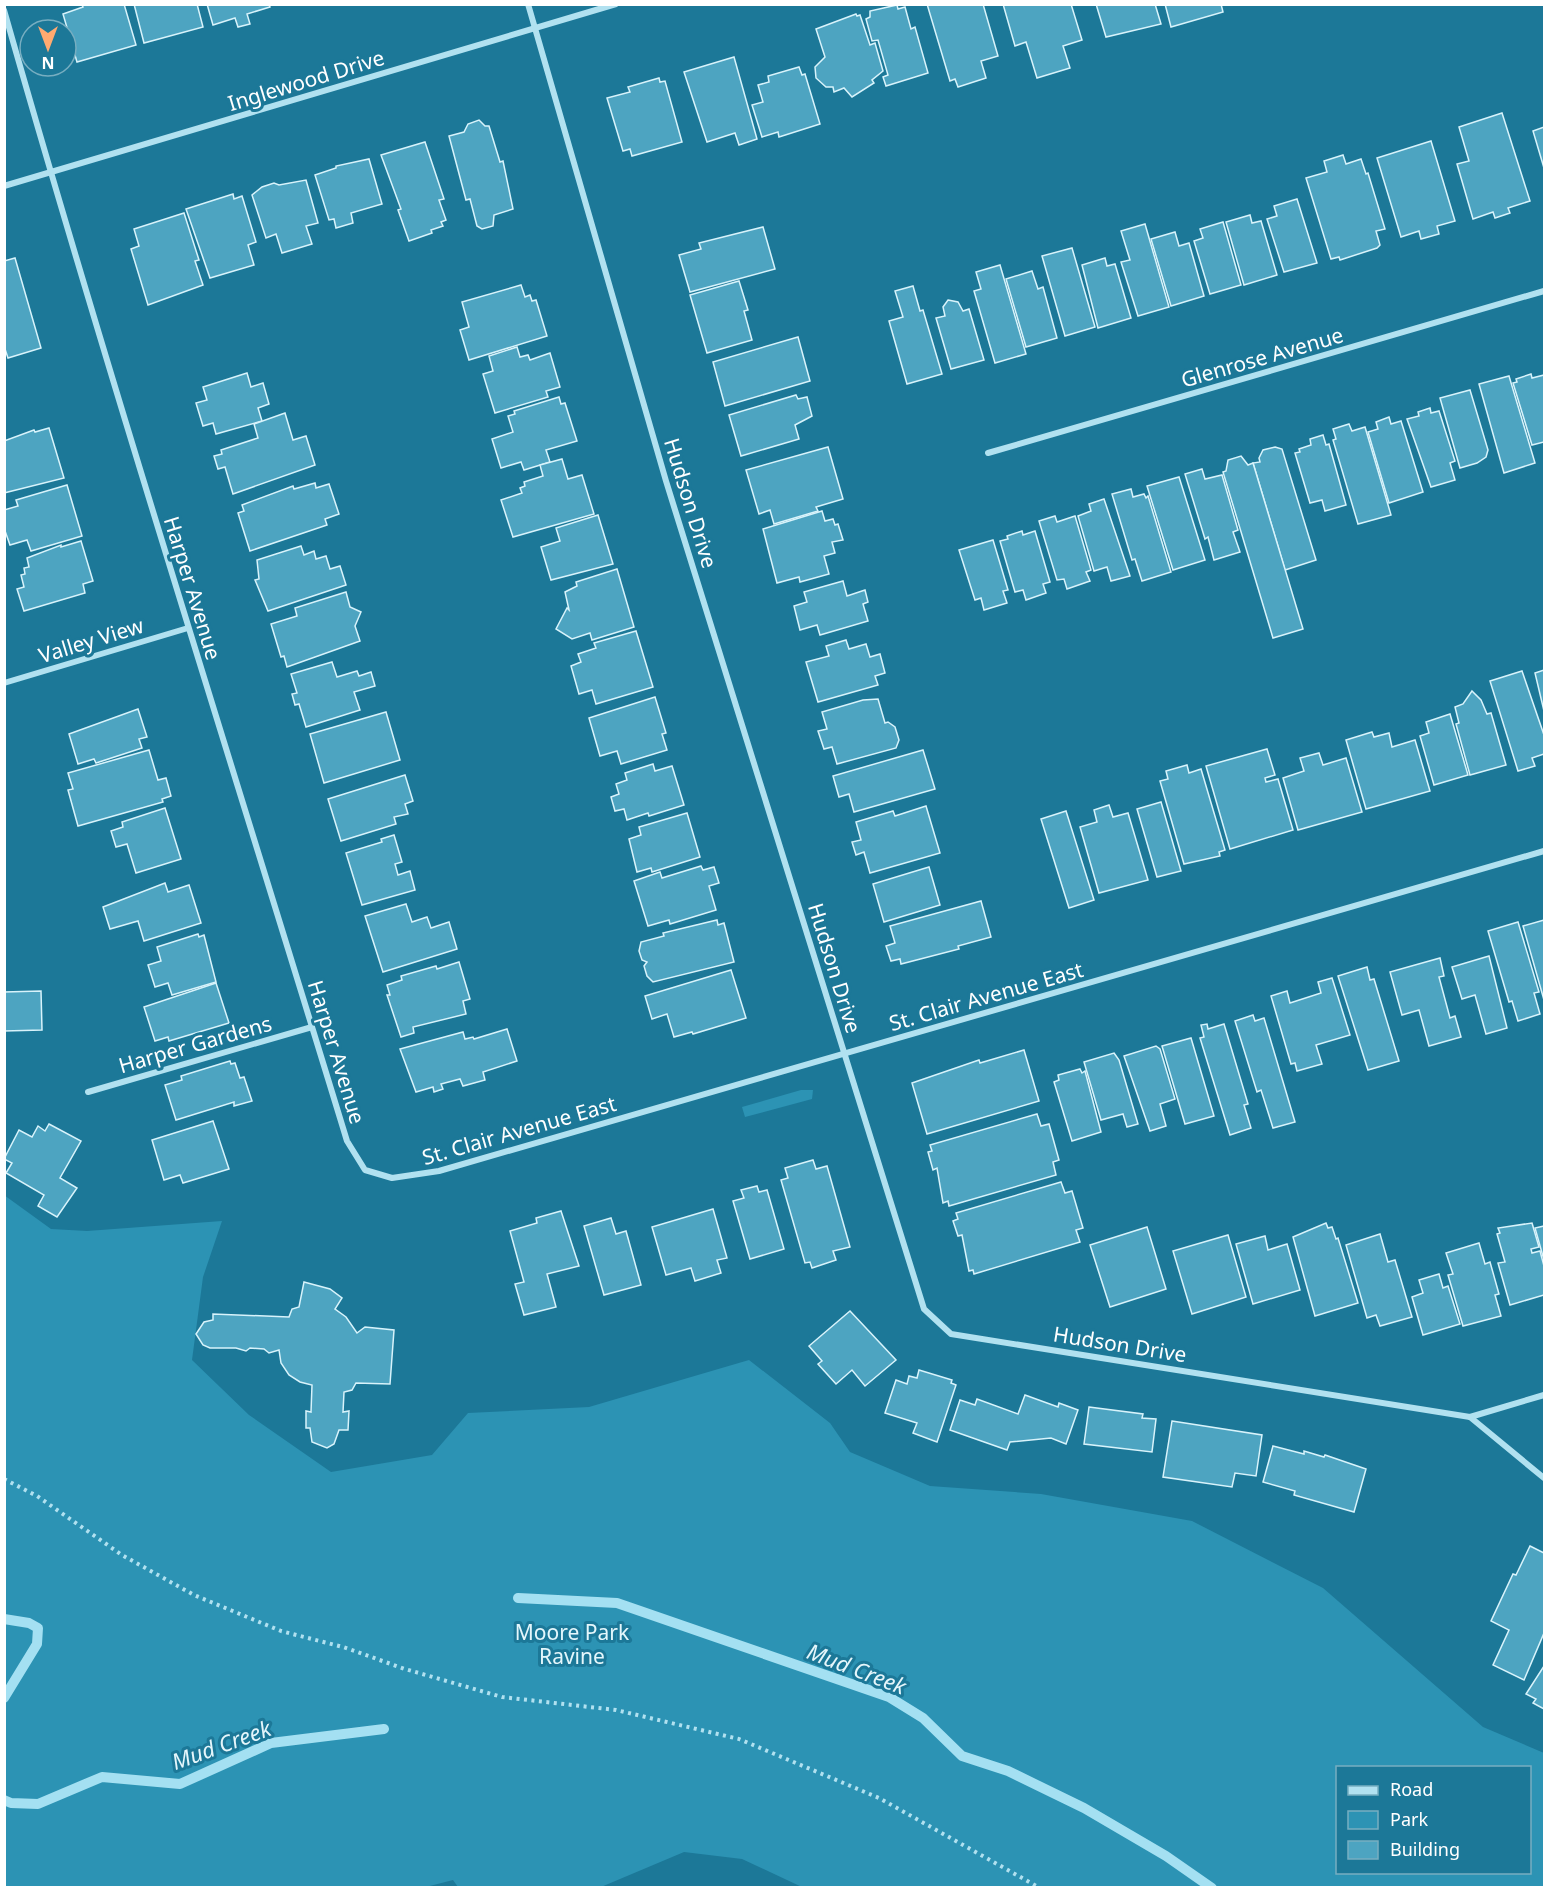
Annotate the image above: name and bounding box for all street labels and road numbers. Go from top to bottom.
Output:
street label: Inglewood Drive [224,43,388,117]
street label: Glenrose Avenue [1178,320,1346,394]
street label: Hudson Drive [658,435,724,571]
street label: Harper Avenue [158,513,228,663]
street label: Valley View [35,611,147,669]
street label: Hudson Drive [802,900,868,1036]
street label: St. Clair Avenue East [886,955,1087,1037]
street label: Harper Avenue [302,977,372,1127]
street label: Harper Gardens [115,1009,275,1079]
street label: St. Clair Avenue East [419,1089,620,1171]
street label: Hudson Drive [1051,1320,1189,1368]

